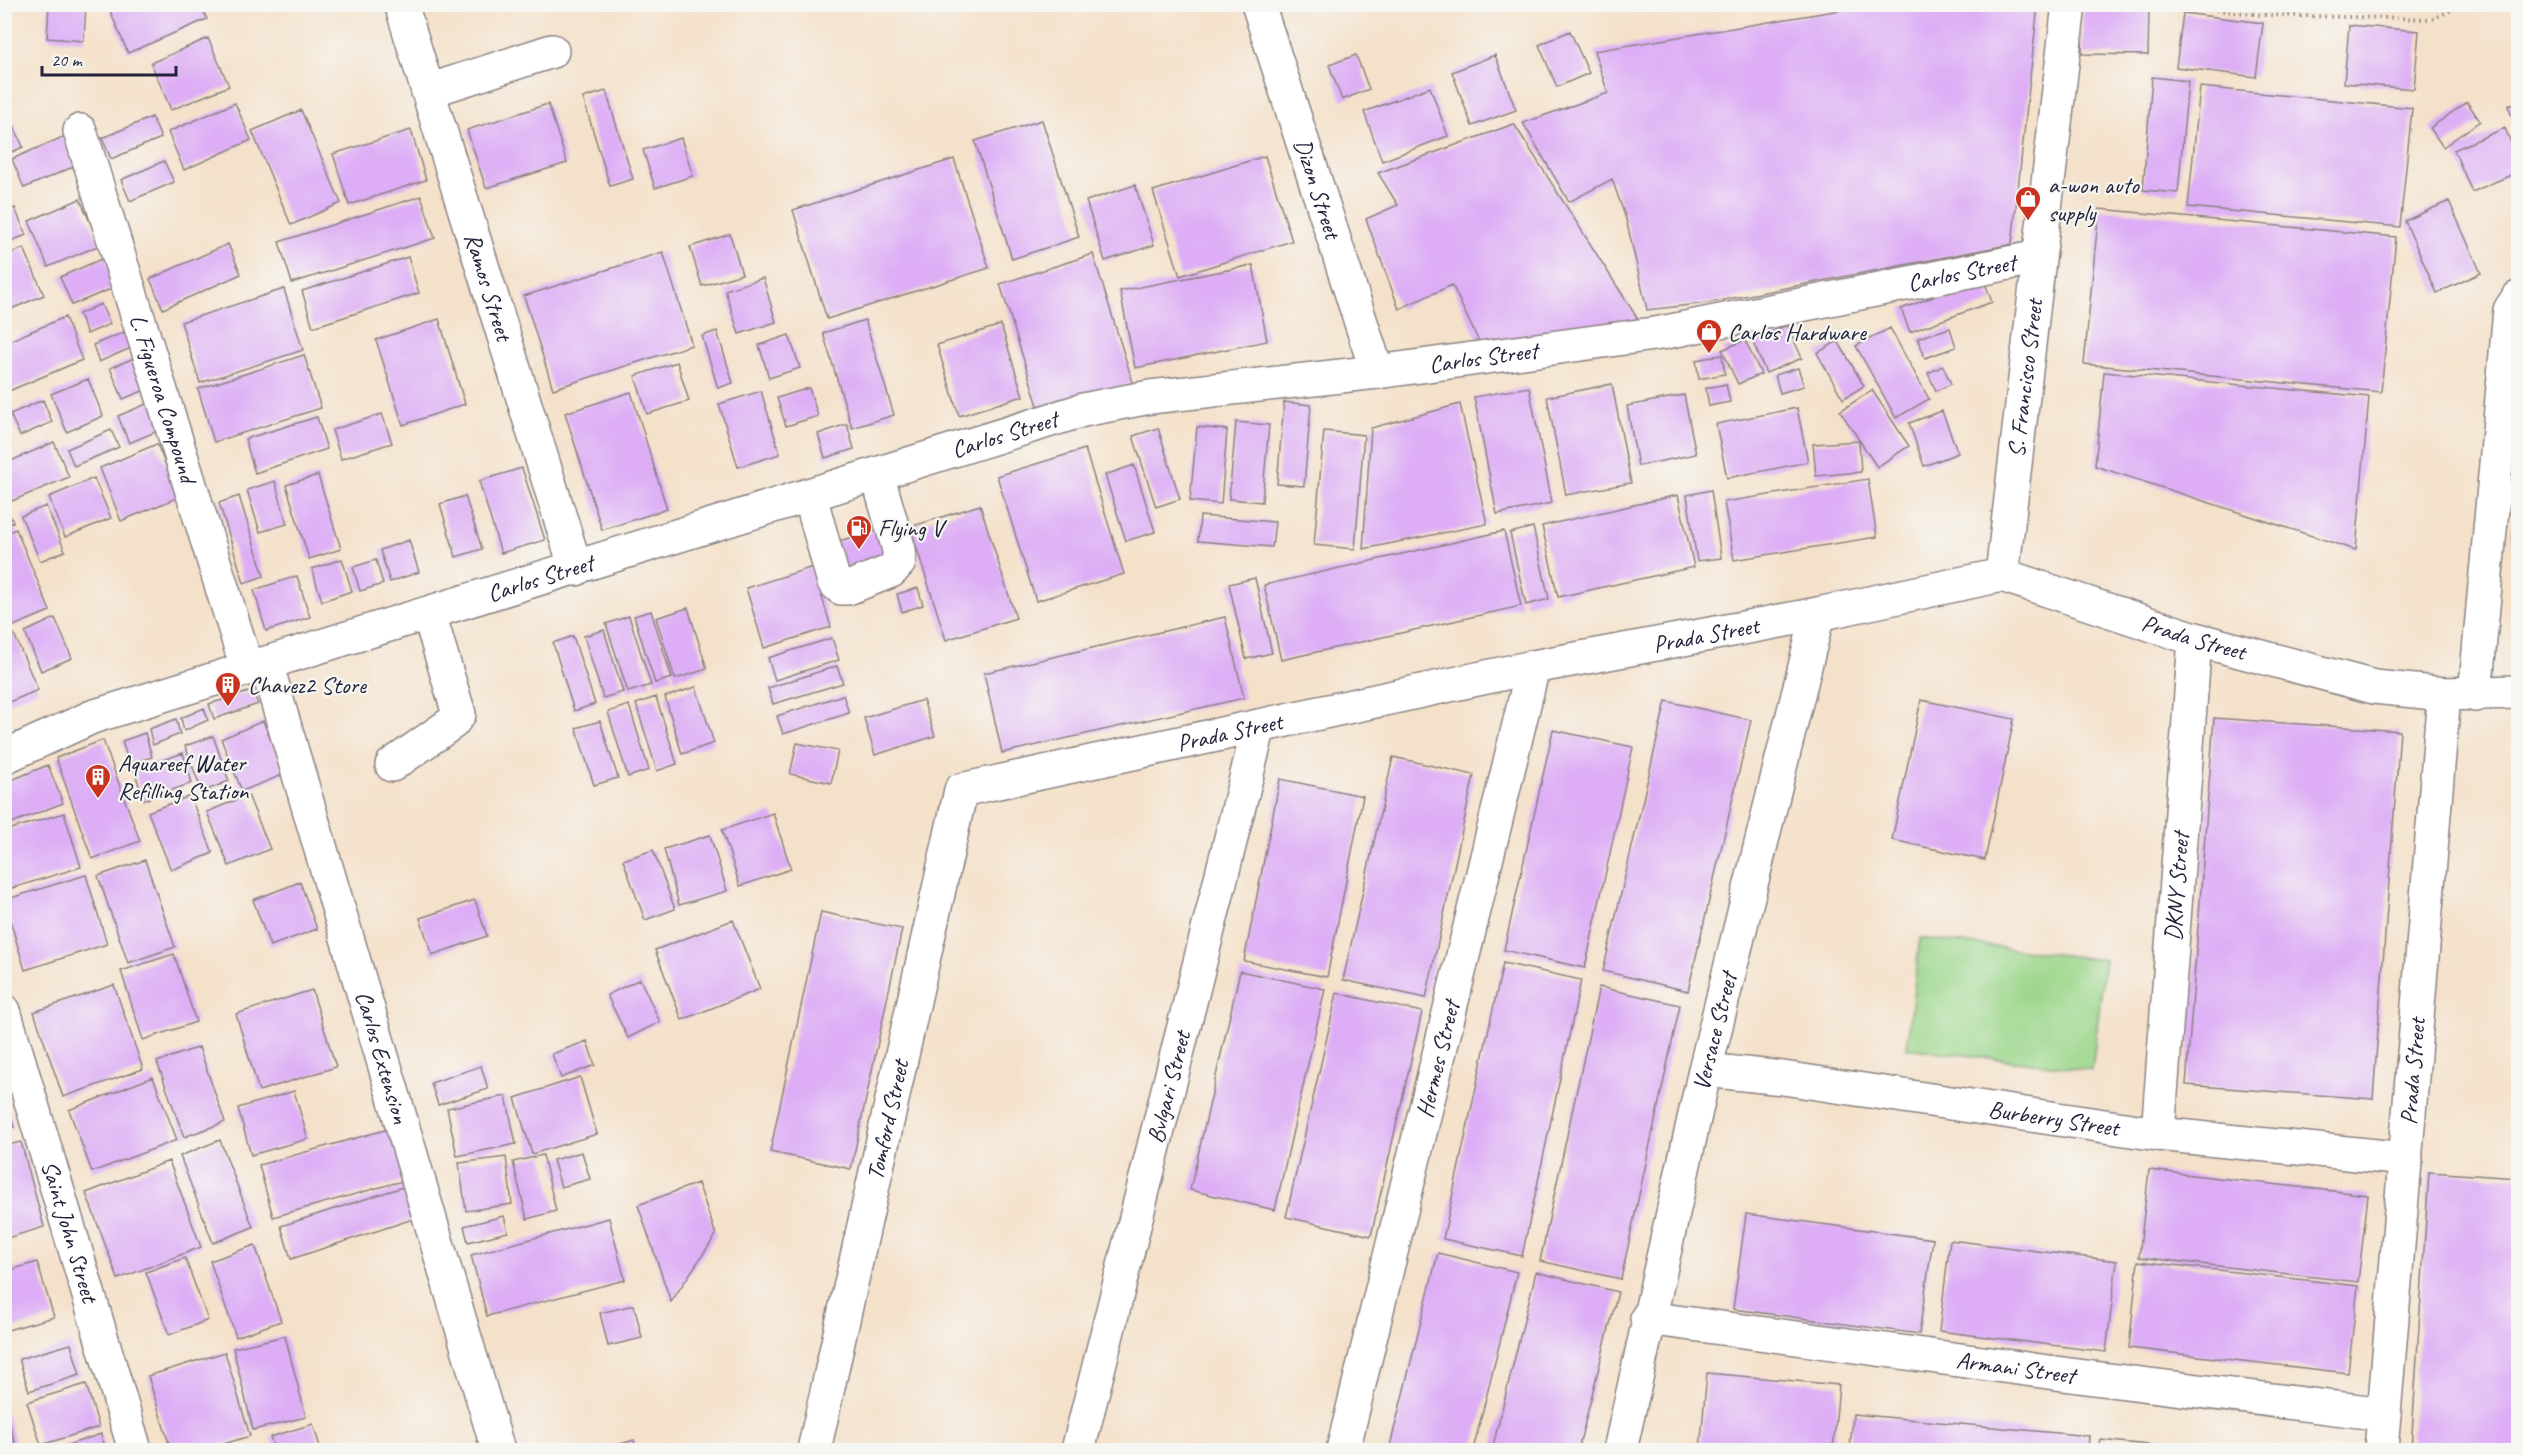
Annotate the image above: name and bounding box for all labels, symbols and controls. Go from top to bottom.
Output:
scale bar [42,39,176,77]
text: 20 m [51,49,84,71]
street label: Dizon Street [1288,135,1348,244]
place label: a-won auto supply [2048,170,2140,228]
shop icon: a-won auto supply [2013,184,2043,222]
street label: Ramos Street [458,229,520,346]
street label: Carlos Street [1905,246,2021,298]
street label: S. Francisco Street [2001,296,2049,459]
street label: L. Figueroa Compound [123,311,204,489]
shop icon: Carlos Hardware [1694,317,1724,355]
place label: Carlos Hardware [1728,317,1868,347]
street label: Carlos Street [1427,335,1542,380]
street label: Carlos Street [948,403,1064,465]
fuel station icon: Flying V [844,513,874,551]
place label: Flying V [878,513,947,543]
street label: Carlos Street [484,547,600,609]
street label: Prada Street [2138,607,2251,667]
street label: Prada Street [1651,610,1763,659]
building icon: Chavez2 Store [213,670,243,708]
place label: Chavez2 Store [248,670,368,700]
street label: Prada Street [1174,706,1287,758]
place label: Aquareef Water Refilling Station [118,748,250,806]
building icon: Aquareef Water Refilling Station [83,762,113,800]
street label: DKNY Street [2157,828,2196,942]
street label: Versace Street [1686,967,1744,1093]
street label: Carlos Extension [348,987,416,1127]
street label: Hermes Street [1409,995,1467,1121]
street label: Prada Street [2393,1015,2432,1126]
street label: Bvlgari Street [1140,1026,1198,1146]
street label: Tomford Street [860,1055,916,1183]
street label: Burberry Street [1986,1094,2123,1143]
street label: Saint John Street [35,1157,106,1307]
street label: Armani Street [1955,1345,2080,1391]

